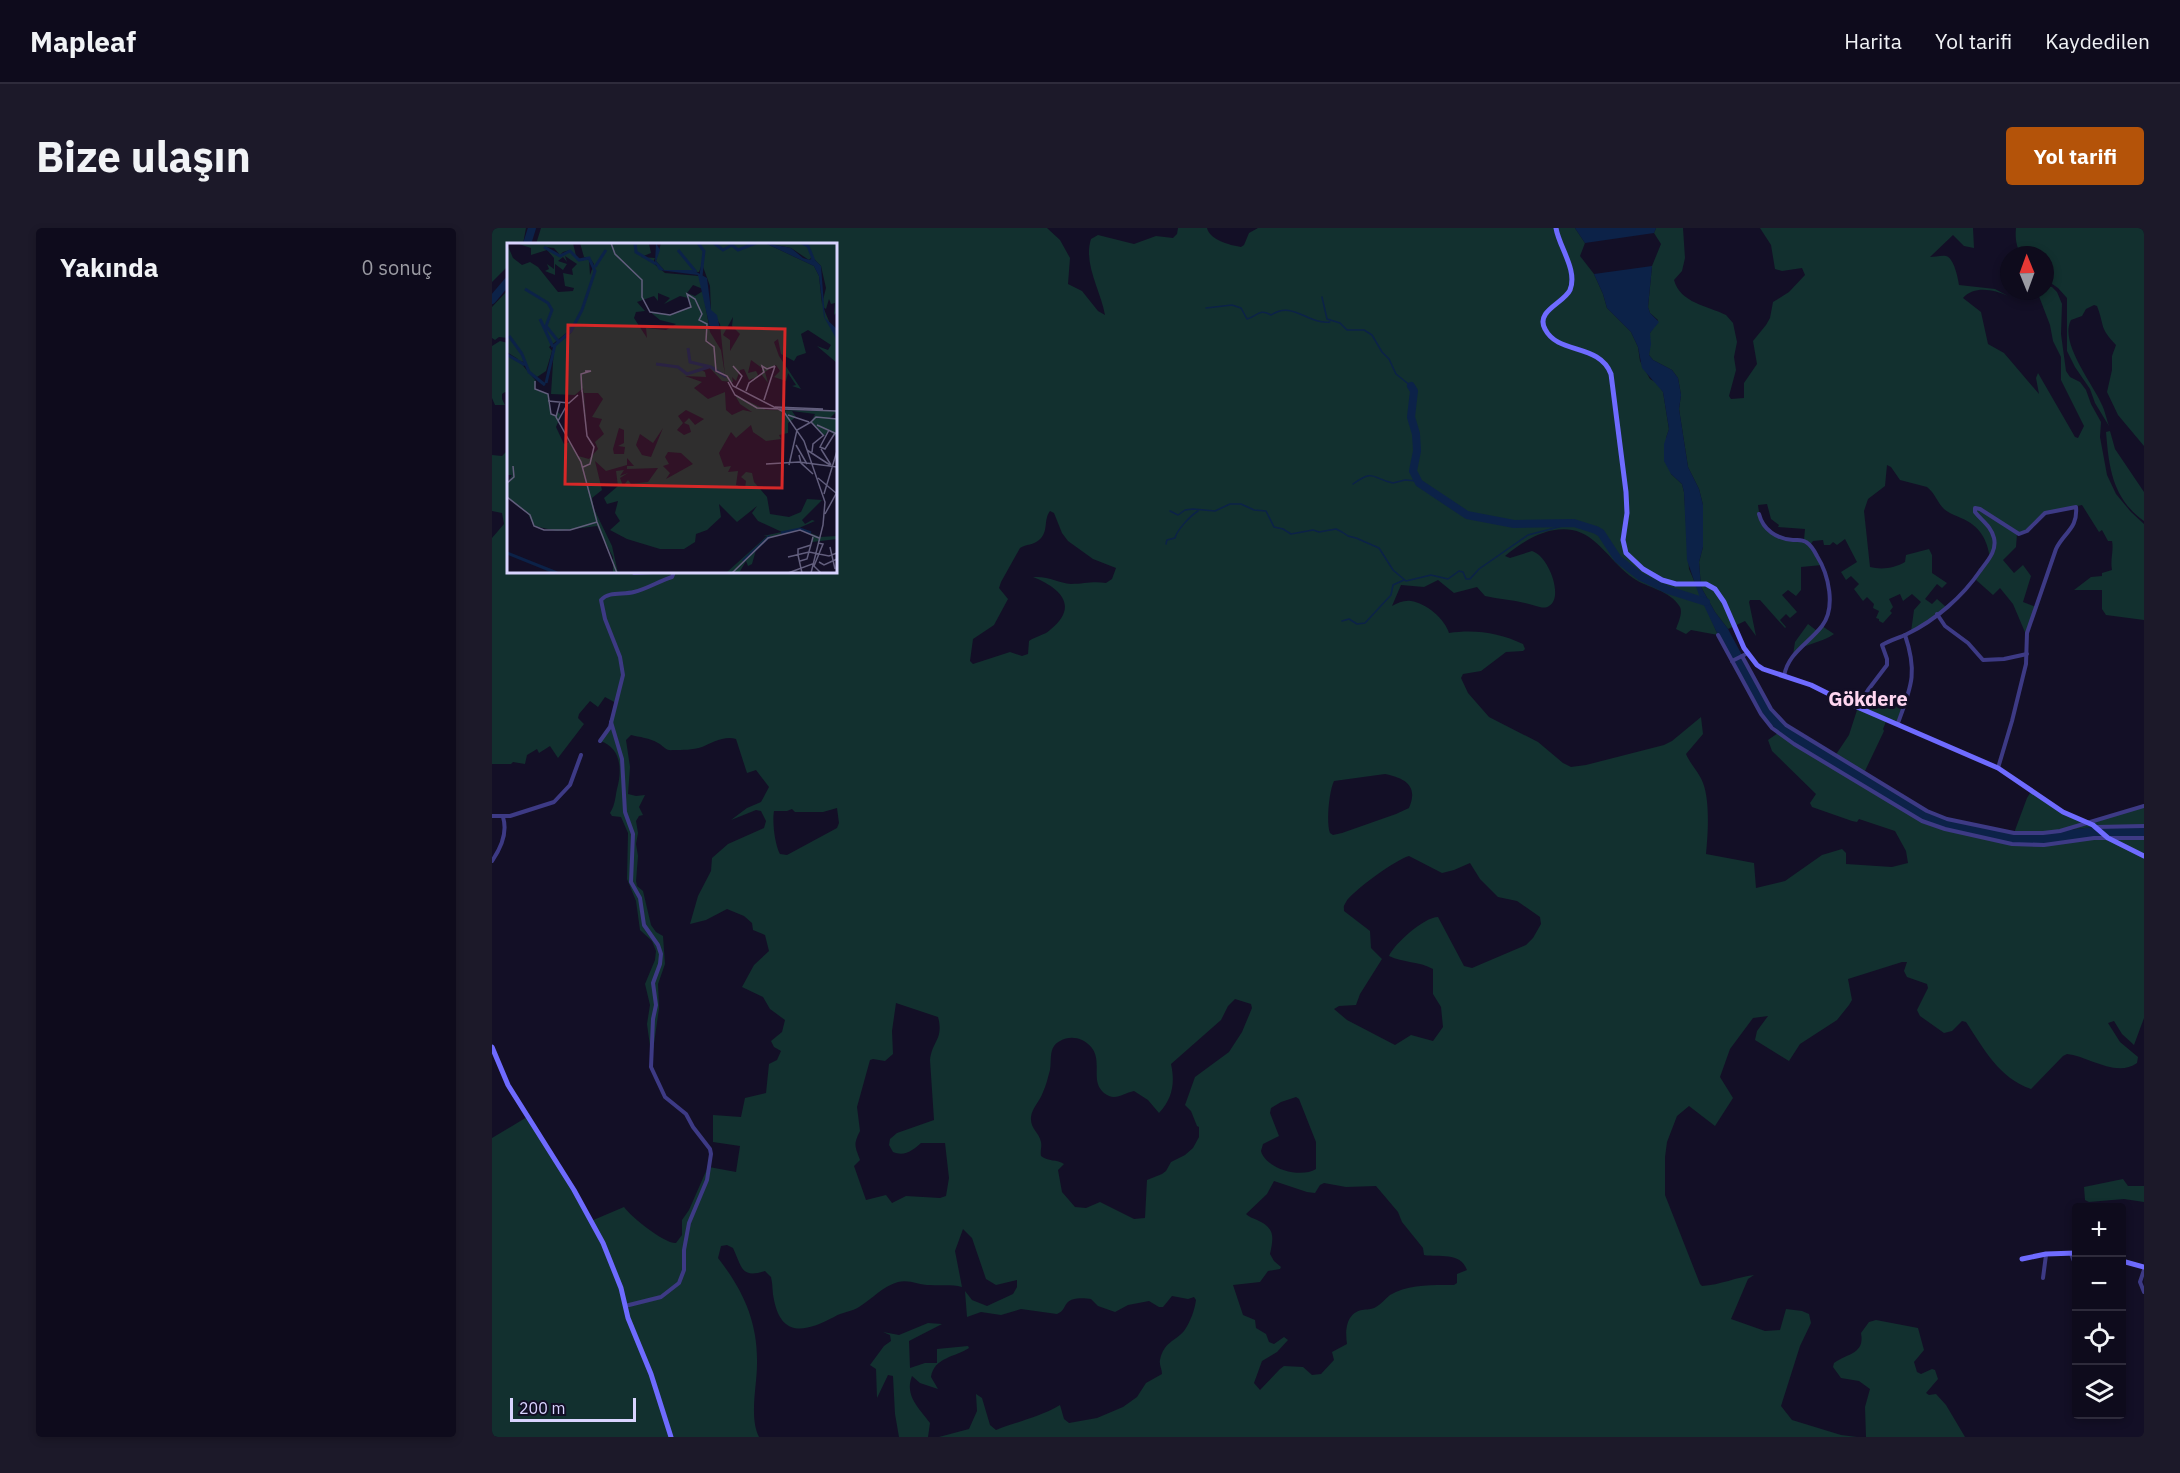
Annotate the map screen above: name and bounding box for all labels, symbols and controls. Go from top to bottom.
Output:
text: Mapleaf [30,23,136,60]
text: Harita [1844,27,1902,55]
text: Yol tarifi [1935,27,2012,55]
text: Kaydedilen [2045,27,2150,55]
button: Yol tarifi [2006,127,2144,185]
text: Bize ulaşın [36,129,251,184]
inset map [507,243,837,573]
north arrow [2000,246,2054,300]
text: Yakında [60,250,159,284]
text: 0 sonuç [362,254,432,281]
district label: Gökdere [1828,685,1908,712]
map controls [2072,1203,2126,1419]
button: + [2072,1203,2126,1257]
button: − [2072,1257,2126,1311]
button: locate [2072,1311,2126,1365]
button: layers [2072,1365,2126,1419]
scale bar [510,1395,636,1422]
text: 200 m [519,1398,566,1418]

